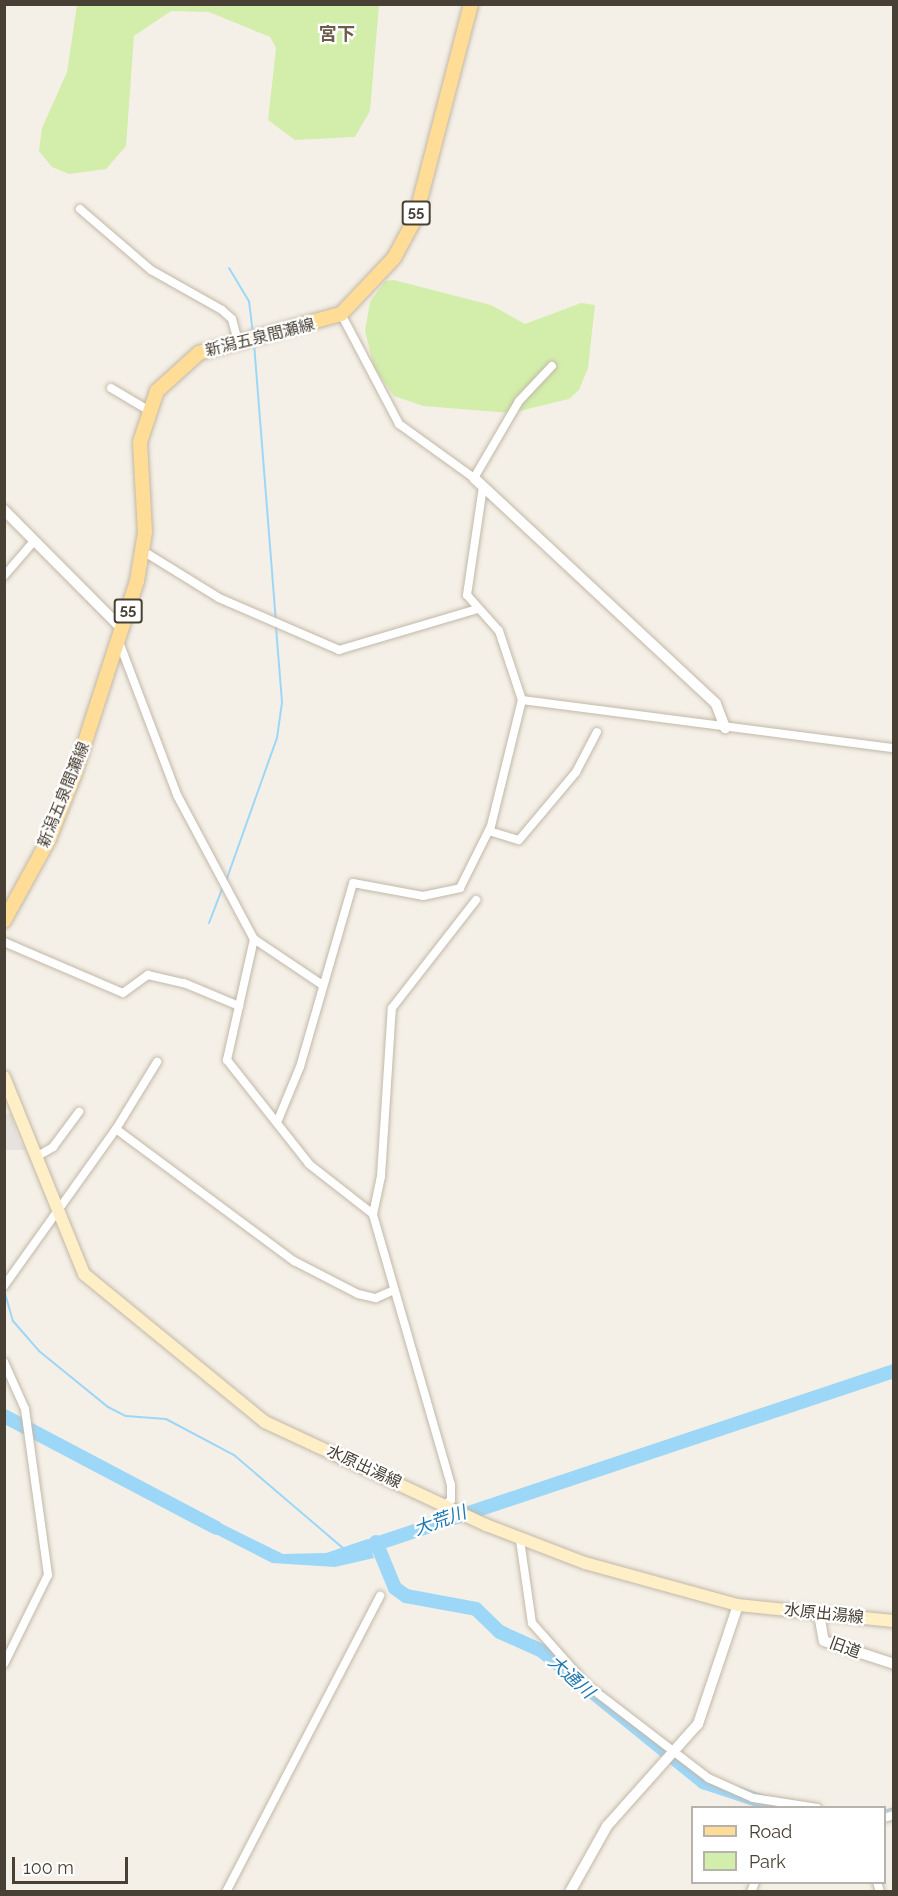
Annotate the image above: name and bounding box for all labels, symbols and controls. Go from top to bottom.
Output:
district label: 宮下 [319,23,355,45]
road number: 55 [401,201,431,225]
street label: 新潟五泉間瀬線 [203,315,317,361]
road number: 55 [113,599,143,623]
street label: 新潟五泉間瀬線 [34,739,94,851]
street label: 水原出湯線 [324,1441,404,1493]
water label: 大荒川 [411,1502,469,1540]
street label: 水原出湯線 [783,1600,865,1628]
street label: 旧道 [827,1634,863,1662]
water label: 大通川 [544,1651,598,1703]
legend [691,1806,886,1884]
text: Road [749,1821,792,1842]
scale bar [15,1845,130,1883]
text: Park [749,1851,786,1872]
text: 100 m [23,1857,74,1878]

